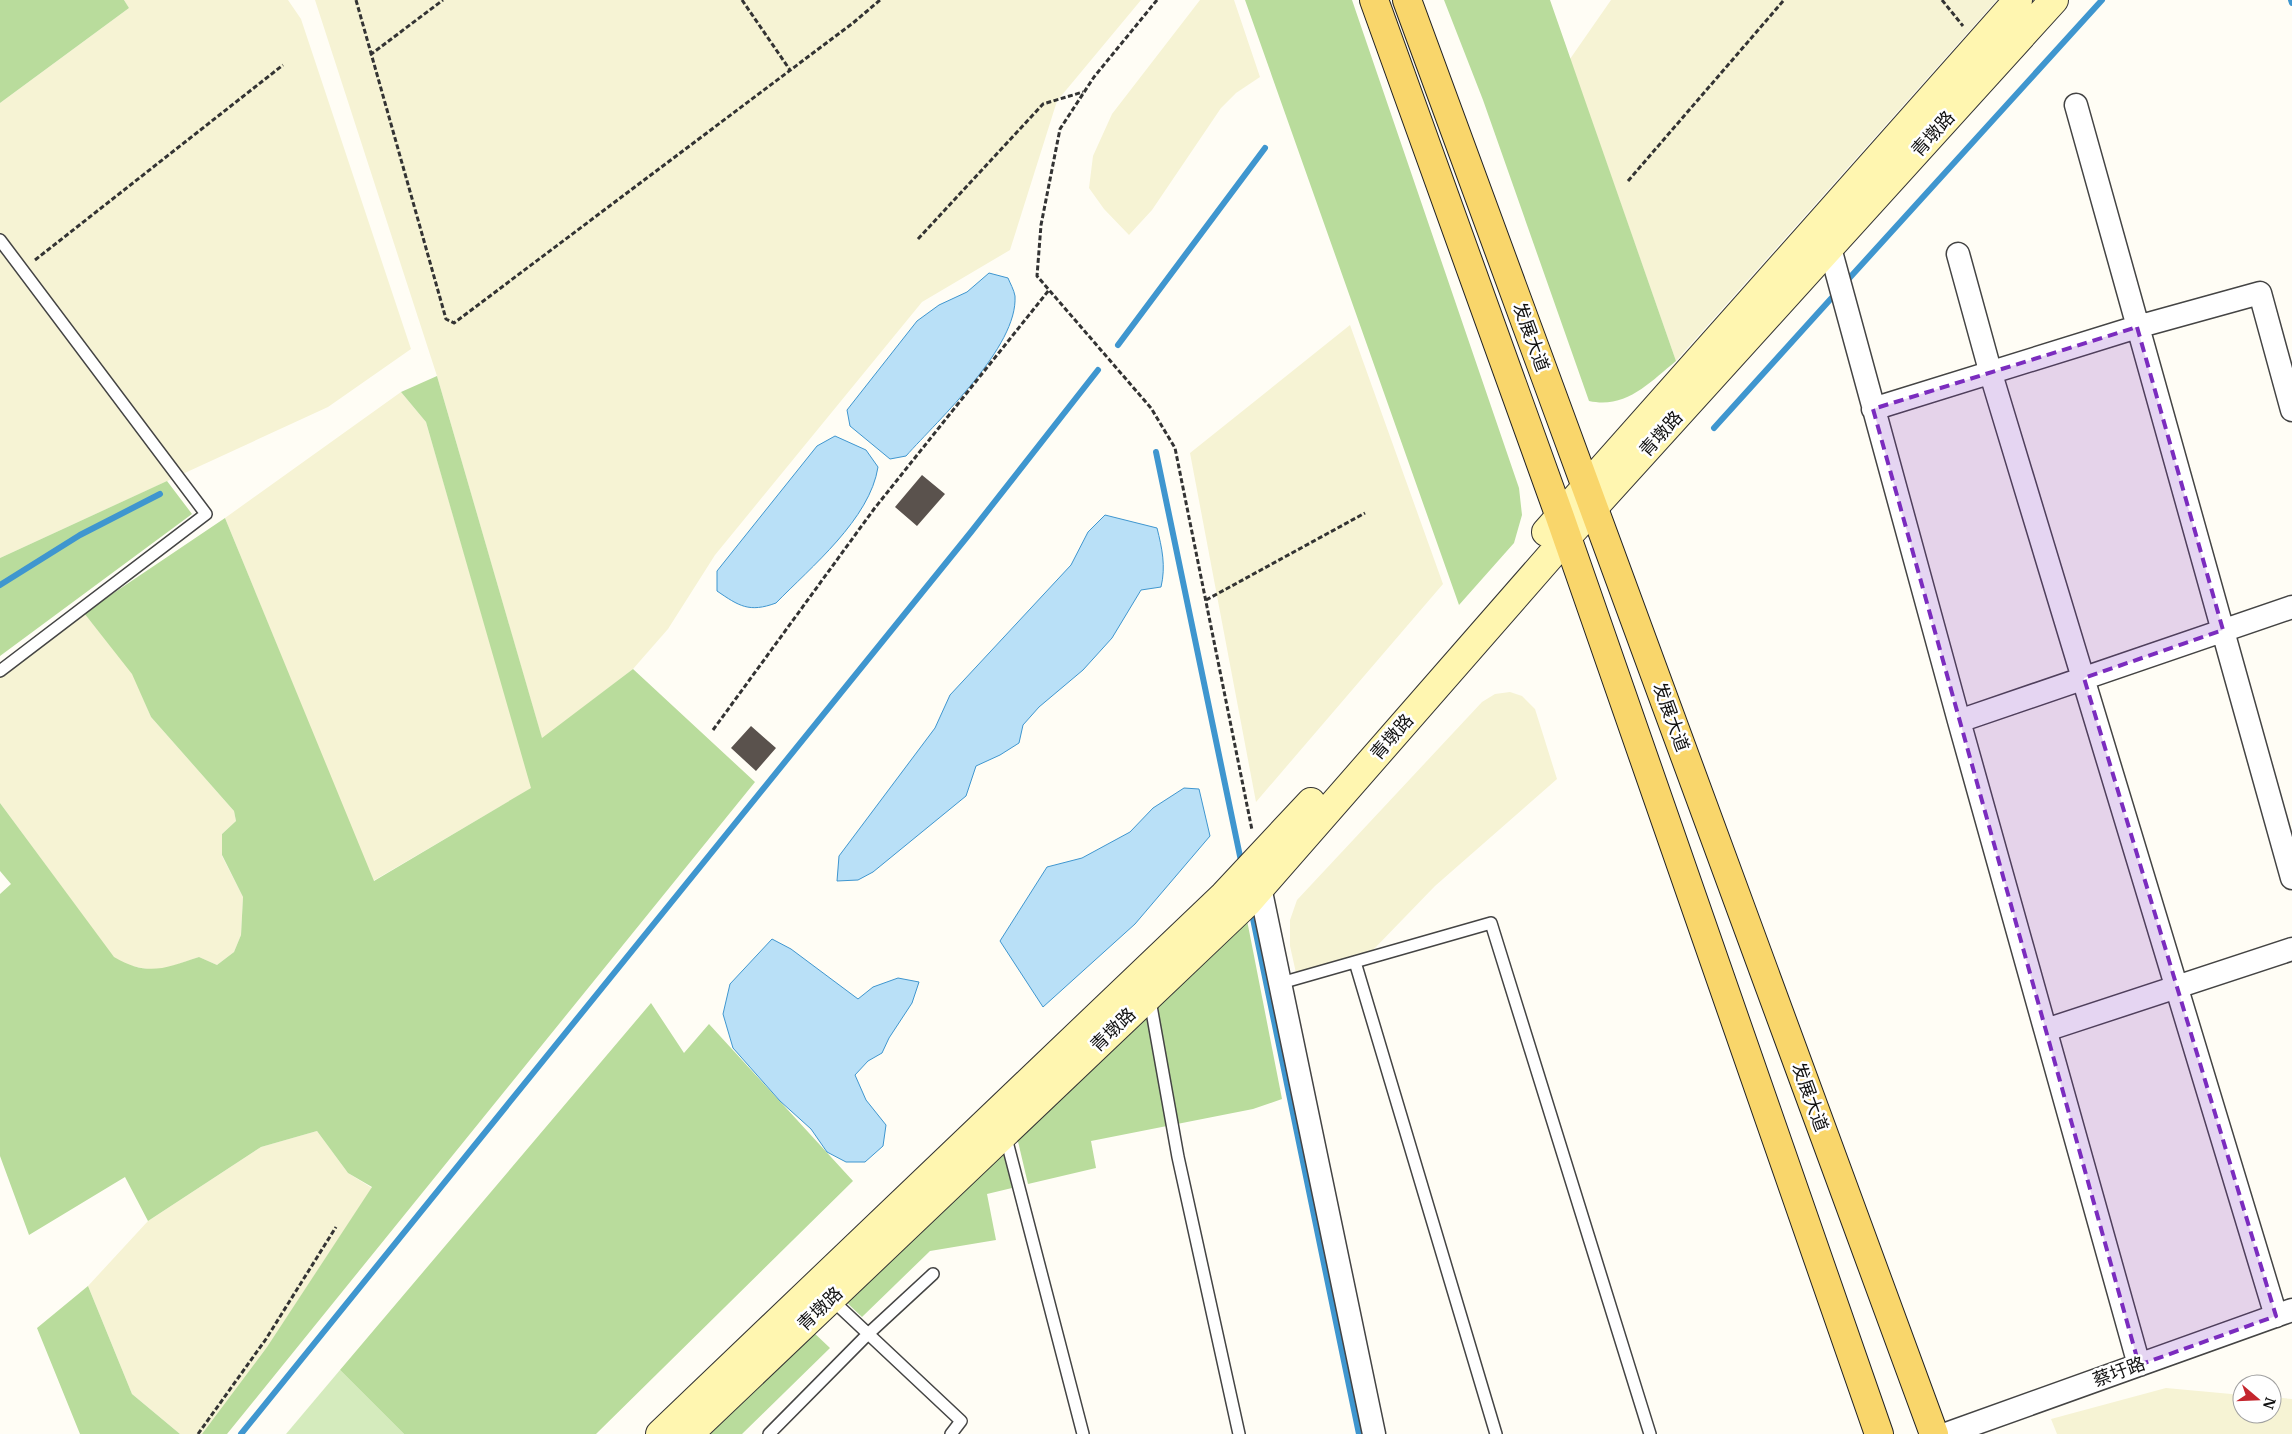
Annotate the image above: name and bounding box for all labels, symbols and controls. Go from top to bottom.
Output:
street label: 青墩路 [1906,106,1959,161]
street label: 发展大道 [1508,299,1555,375]
street label: 青墩路 [1634,406,1687,461]
street label: 发展大道 [1648,679,1695,755]
street label: 青墩路 [1365,709,1418,765]
street label: 青墩路 [1085,1003,1140,1057]
street label: 发展大道 [1787,1059,1834,1135]
street label: 青墩路 [792,1282,847,1336]
street label: 蔡圩路 [2090,1351,2148,1392]
north arrow [2232,1374,2282,1424]
text: N [2259,1395,2280,1411]

